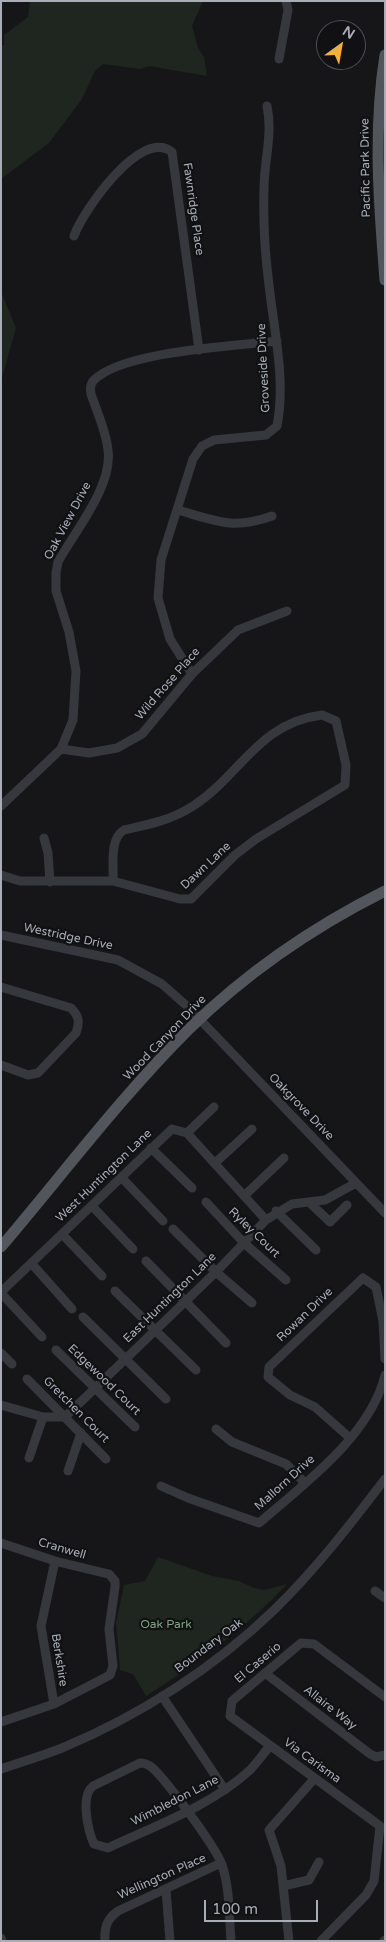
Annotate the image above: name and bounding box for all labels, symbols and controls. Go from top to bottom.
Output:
north arrow [316,20,366,70]
text: N [339,23,358,43]
street label: Pacific Park Drive [358,118,374,218]
street label: Fawnridge Place [179,162,207,256]
street label: Groveside Drive [254,323,274,413]
street label: Oak View Drive [41,480,95,562]
street label: Wild Rose Place [133,645,203,723]
street label: Dawn Lane [178,839,234,893]
street label: Westridge Drive [22,921,114,953]
street label: Wood Canyon Drive [121,992,209,1084]
street label: Oakgrove Drive [265,1070,337,1144]
street label: West Huntington Lane [53,1126,155,1226]
street label: Ryley Court [225,1205,283,1261]
street label: East Huntington Lane [121,1250,219,1346]
street label: Rowan Drive [274,1285,336,1345]
street label: Edgewood Court [64,1341,144,1419]
street label: Gretchen Court [40,1374,112,1446]
street label: Mallorn Drive [252,1452,318,1514]
street label: Cranwell [36,1535,88,1563]
street label: Boundary Oak [172,1616,246,1676]
park label: Oak Park [140,1618,192,1632]
street label: Berkshire [48,1633,70,1687]
street label: El Caserio [232,1639,284,1687]
street label: Allaire Way [300,1683,360,1733]
street label: Via Carisma [281,1735,343,1787]
street label: Wimbledon Lane [129,1773,221,1829]
street label: Wellington Place [116,1851,208,1903]
scale bar [206,1890,320,1922]
text: 100 m [212,1900,258,1918]

